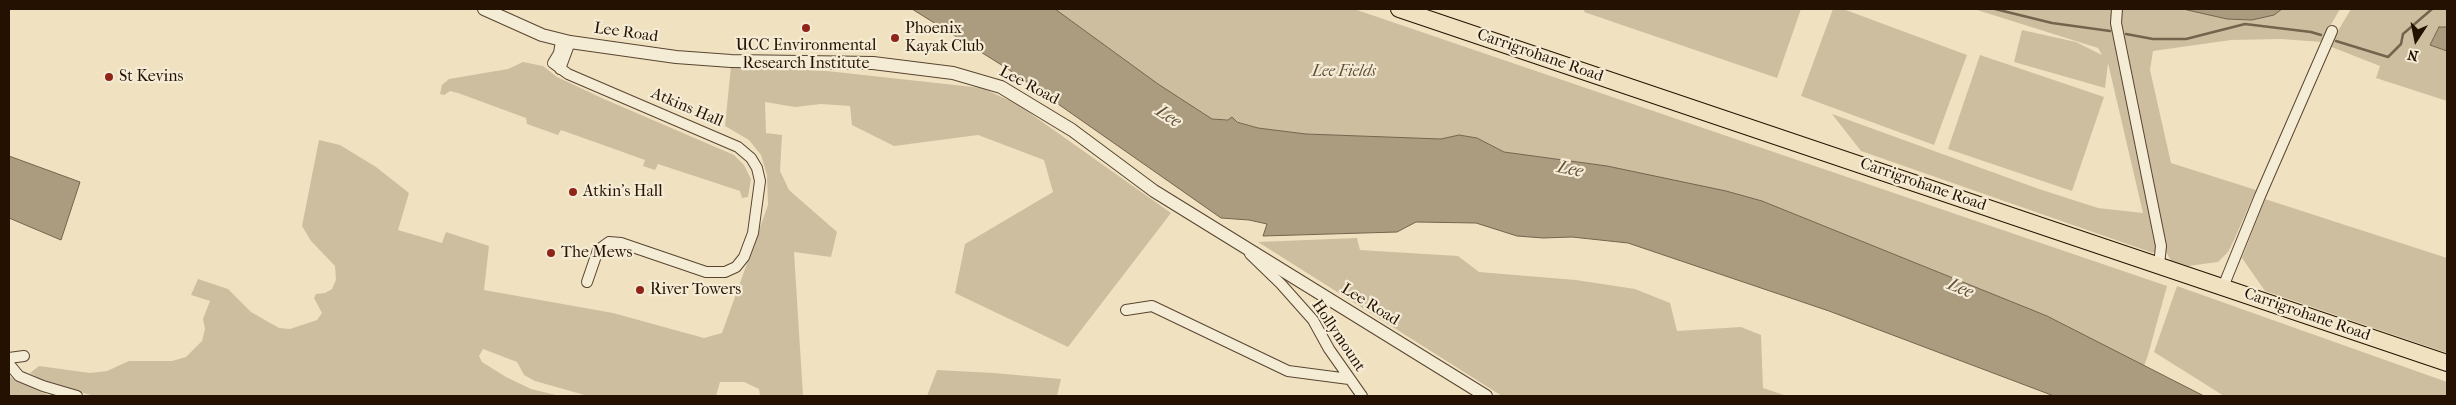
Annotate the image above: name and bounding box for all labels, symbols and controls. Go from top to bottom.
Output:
north arrow [2391,15,2441,65]
street label: Lee Road [593,19,659,47]
place label: Phoenix Kayak Club [905,19,984,57]
marker: UCC Environmental Research Institute [800,22,812,34]
street label: Carrigrohane Road [1474,25,1606,87]
marker: Phoenix Kayak Club [889,32,901,44]
place label: UCC Environmental Research Institute [736,36,876,74]
text: N [2406,46,2420,65]
street label: Lee Road [996,62,1062,110]
park label: Lee Fields [1312,62,1376,82]
place label: St Kevins [119,67,183,87]
marker: St Kevins [103,71,115,83]
street label: Atkins Hall [648,84,726,132]
water label: Lee [1151,101,1185,133]
street label: Carrigrohane Road [1857,154,1989,216]
water label: Lee [1555,157,1585,183]
place label: Atkin's Hall [583,182,663,202]
marker: Atkin's Hall [567,186,579,198]
place label: The Mews [561,243,632,263]
marker: The Mews [545,247,557,259]
water label: Lee [1944,274,1976,304]
place label: River Towers [650,280,741,300]
street label: Lee Road [1338,280,1402,330]
marker: River Towers [634,284,646,296]
street label: Carrigrohane Road [2241,284,2373,346]
street label: Hollymount [1307,296,1369,376]

